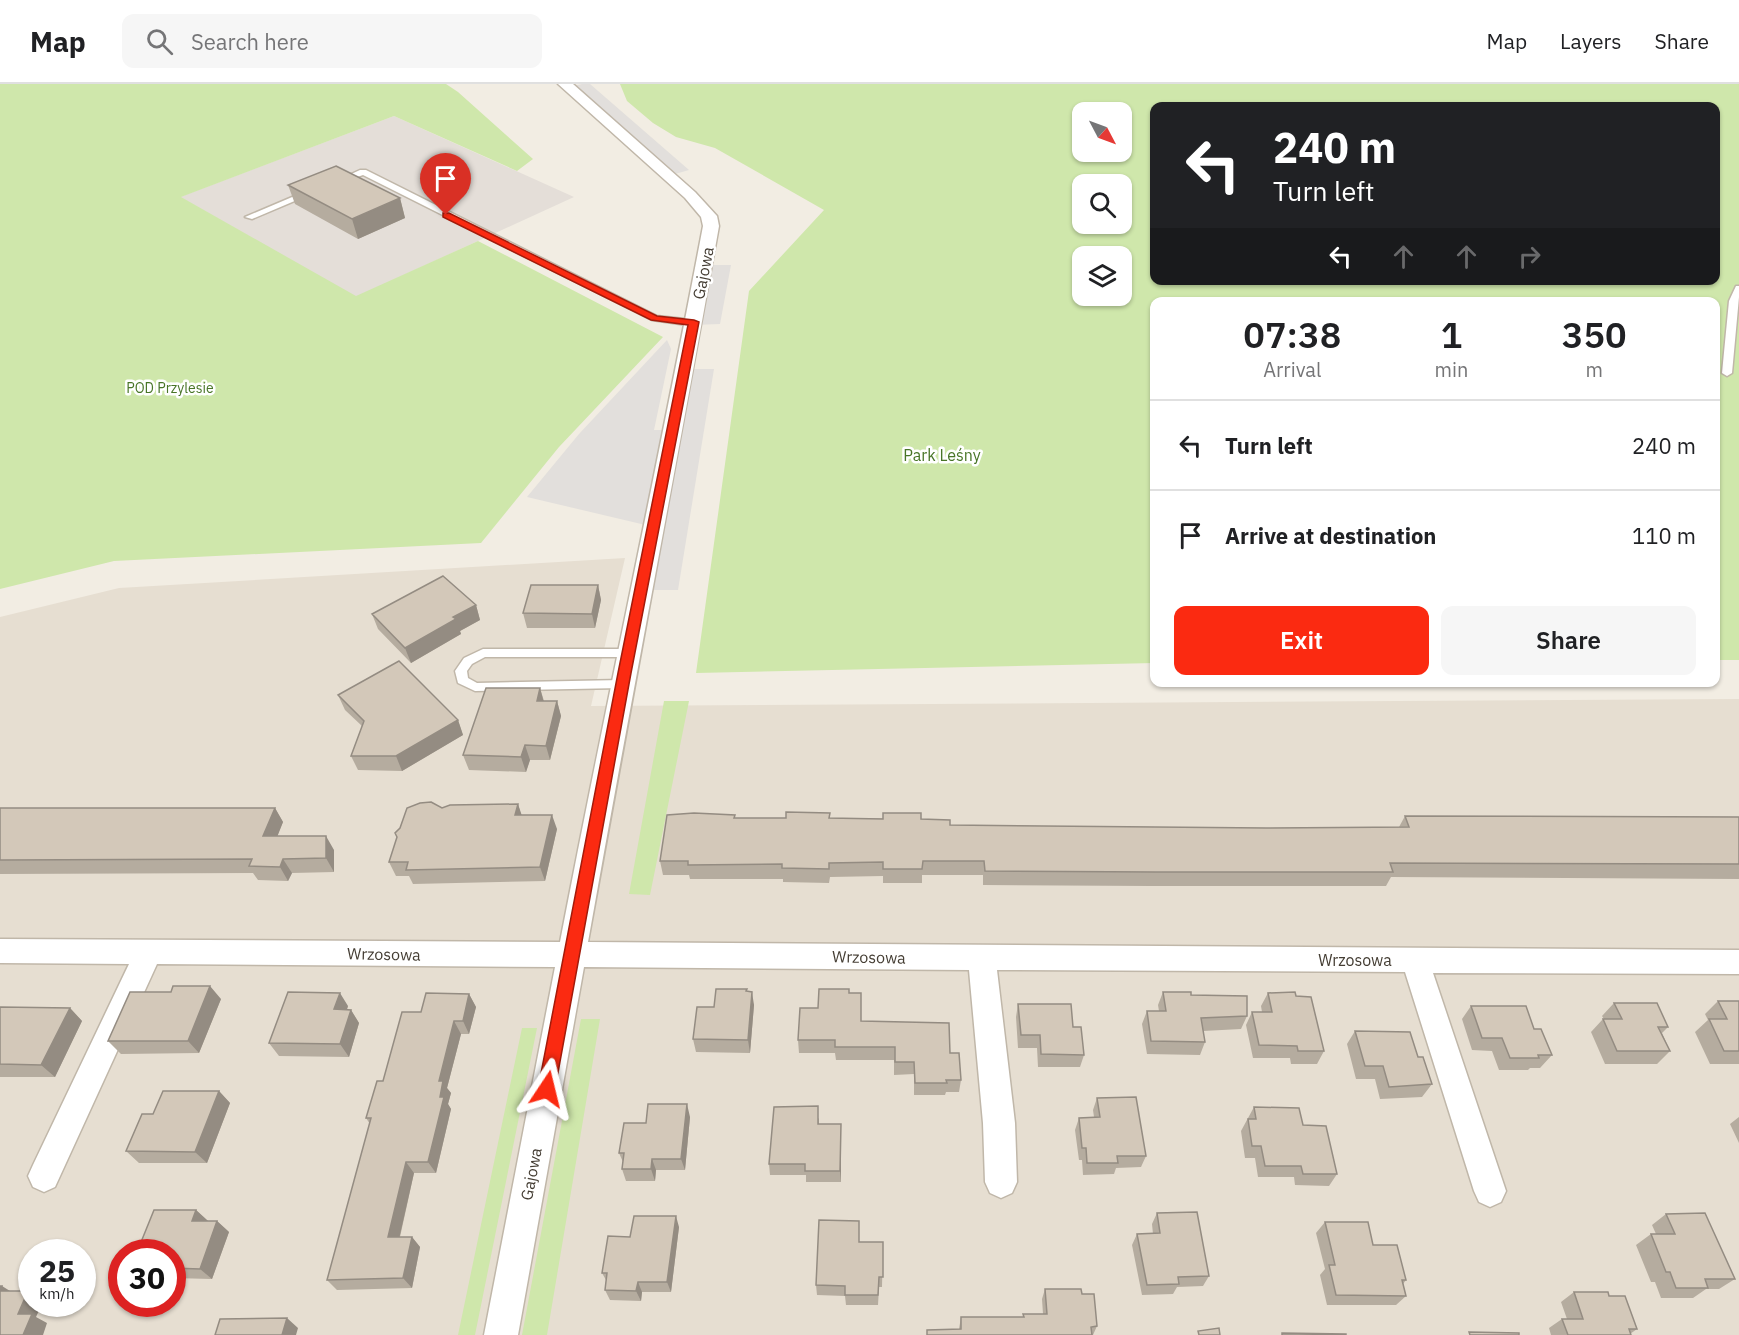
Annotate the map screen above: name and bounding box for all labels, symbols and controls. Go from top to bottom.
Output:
search box [122,14,542,68]
text: Map [30,23,86,60]
icon: search [143,25,176,58]
text: Search here [191,27,309,56]
text: Map [1487,27,1527,55]
text: Layers [1560,27,1622,55]
text: Share [1655,27,1709,55]
north arrow [1072,102,1132,162]
map controls [1072,102,1132,306]
text: 240 m [1273,120,1396,175]
icon: left [1174,126,1252,204]
pin [420,153,471,215]
icon: arrive [429,162,462,195]
text: Turn left [1273,173,1374,208]
button: search [1072,174,1132,234]
icon: left [1324,240,1357,273]
icon: ahead [1387,240,1420,273]
icon: ahead [1450,240,1483,273]
icon: right [1513,240,1546,273]
street label: Gajowa [688,245,718,301]
button: layers [1072,246,1132,306]
text: 07:38 [1243,311,1341,358]
text: 1 [1441,311,1462,358]
text: 350 [1562,311,1627,358]
text: Arrival [1263,356,1321,383]
text: min [1435,356,1468,383]
text: m [1585,356,1603,383]
park label: POD Przylesie [126,379,214,397]
icon: left [1174,429,1207,462]
text: Turn left [1225,431,1313,460]
text: 240 m [1632,431,1696,460]
park label: Park Leśny [903,445,981,465]
icon: arrive [1174,519,1207,552]
text: Arrive at destination [1225,521,1436,550]
text: 110 m [1632,521,1696,550]
button: Exit [1174,606,1429,675]
button: Share [1441,606,1696,675]
street label: Wrzosowa [347,943,421,965]
street label: Wrzosowa [832,946,906,968]
street label: Wrzosowa [1318,950,1392,970]
position arrow [515,1057,579,1121]
street label: Gajowa [516,1146,546,1202]
speed limit sign: 30 [108,1239,186,1317]
text: 25 [39,1251,75,1290]
text: km/h [39,1284,75,1303]

